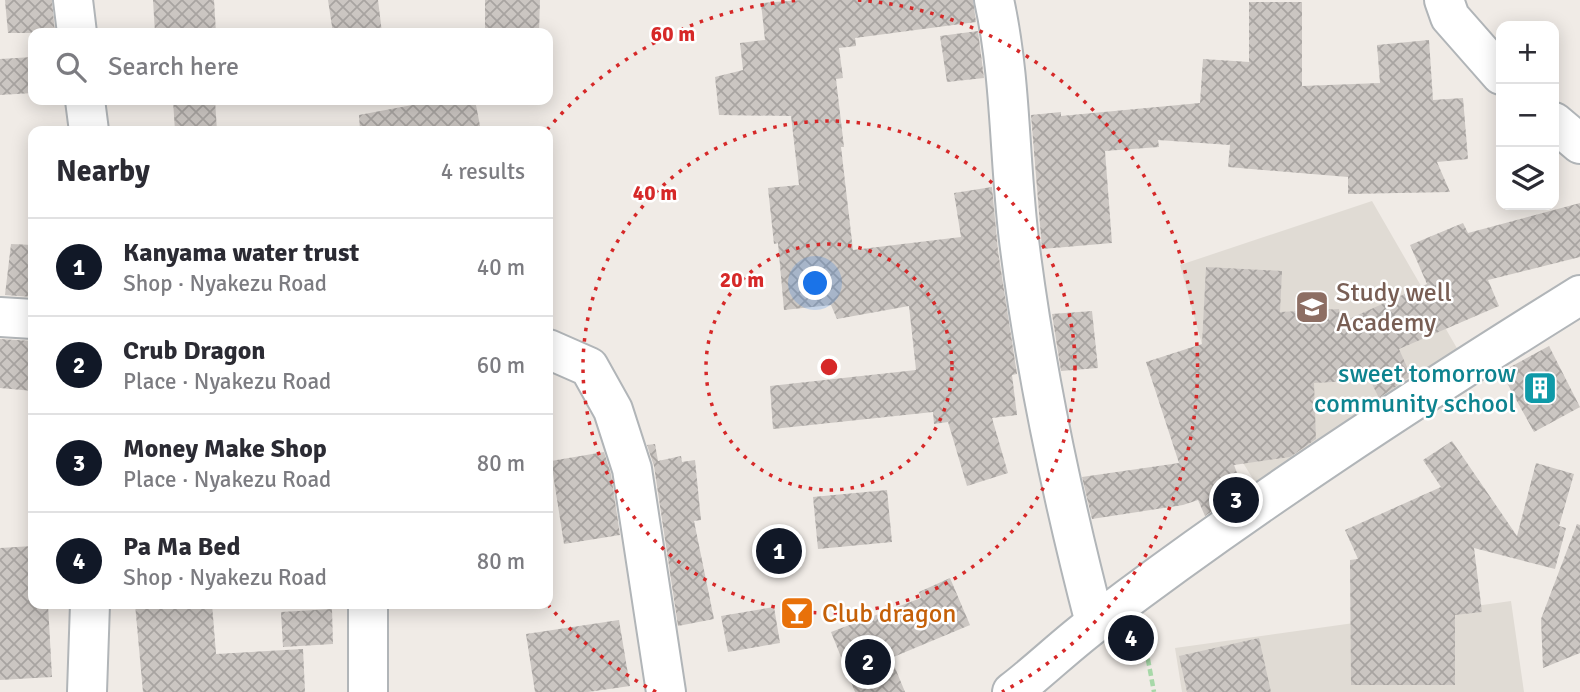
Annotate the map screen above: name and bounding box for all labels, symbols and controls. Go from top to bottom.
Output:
text: 60 m [651,21,695,47]
map controls [1496,21,1559,210]
button: + [1496,21,1559,84]
search box [28,28,553,105]
icon: search [52,48,90,86]
text: Search here [108,51,239,83]
button: − [1496,84,1559,147]
button: layers [1496,147,1559,210]
text: Nearby [56,153,150,190]
text: 4 results [441,157,525,186]
text: 40 m [633,180,677,206]
text: Kanyama water trust [123,237,359,269]
text: 1 [73,253,85,282]
text: 40 m [477,253,525,282]
your location [798,266,832,300]
text: 20 m [720,267,764,293]
text: Shop · Nyakezu Road [123,269,327,298]
place label: Study well Academy [1336,277,1452,339]
school or university icon: Study well Academy [1293,288,1331,326]
text: Crub Dragon [123,335,266,367]
text: 2 [73,351,85,380]
text: 60 m [477,351,525,380]
centre of rings [817,355,841,379]
place label: sweet tomorrow community school [1314,358,1516,420]
text: Place · Nyakezu Road [123,367,331,396]
building icon: sweet tomorrow community school [1521,369,1559,407]
text: Money Make Shop [123,433,327,465]
text: 3 [73,449,85,478]
text: 80 m [477,449,525,478]
text: Place · Nyakezu Road [123,465,331,494]
pin: 3 [1213,474,1259,526]
pin: 1 [756,525,802,577]
text: Pa Ma Bed [123,531,240,563]
text: 4 [73,547,85,576]
text: 80 m [477,547,525,576]
text: Shop · Nyakezu Road [123,563,327,592]
bar icon: Club dragon [778,594,816,632]
place label: Club dragon [822,598,956,630]
pin: 4 [1108,612,1154,664]
pin: 2 [845,636,891,688]

